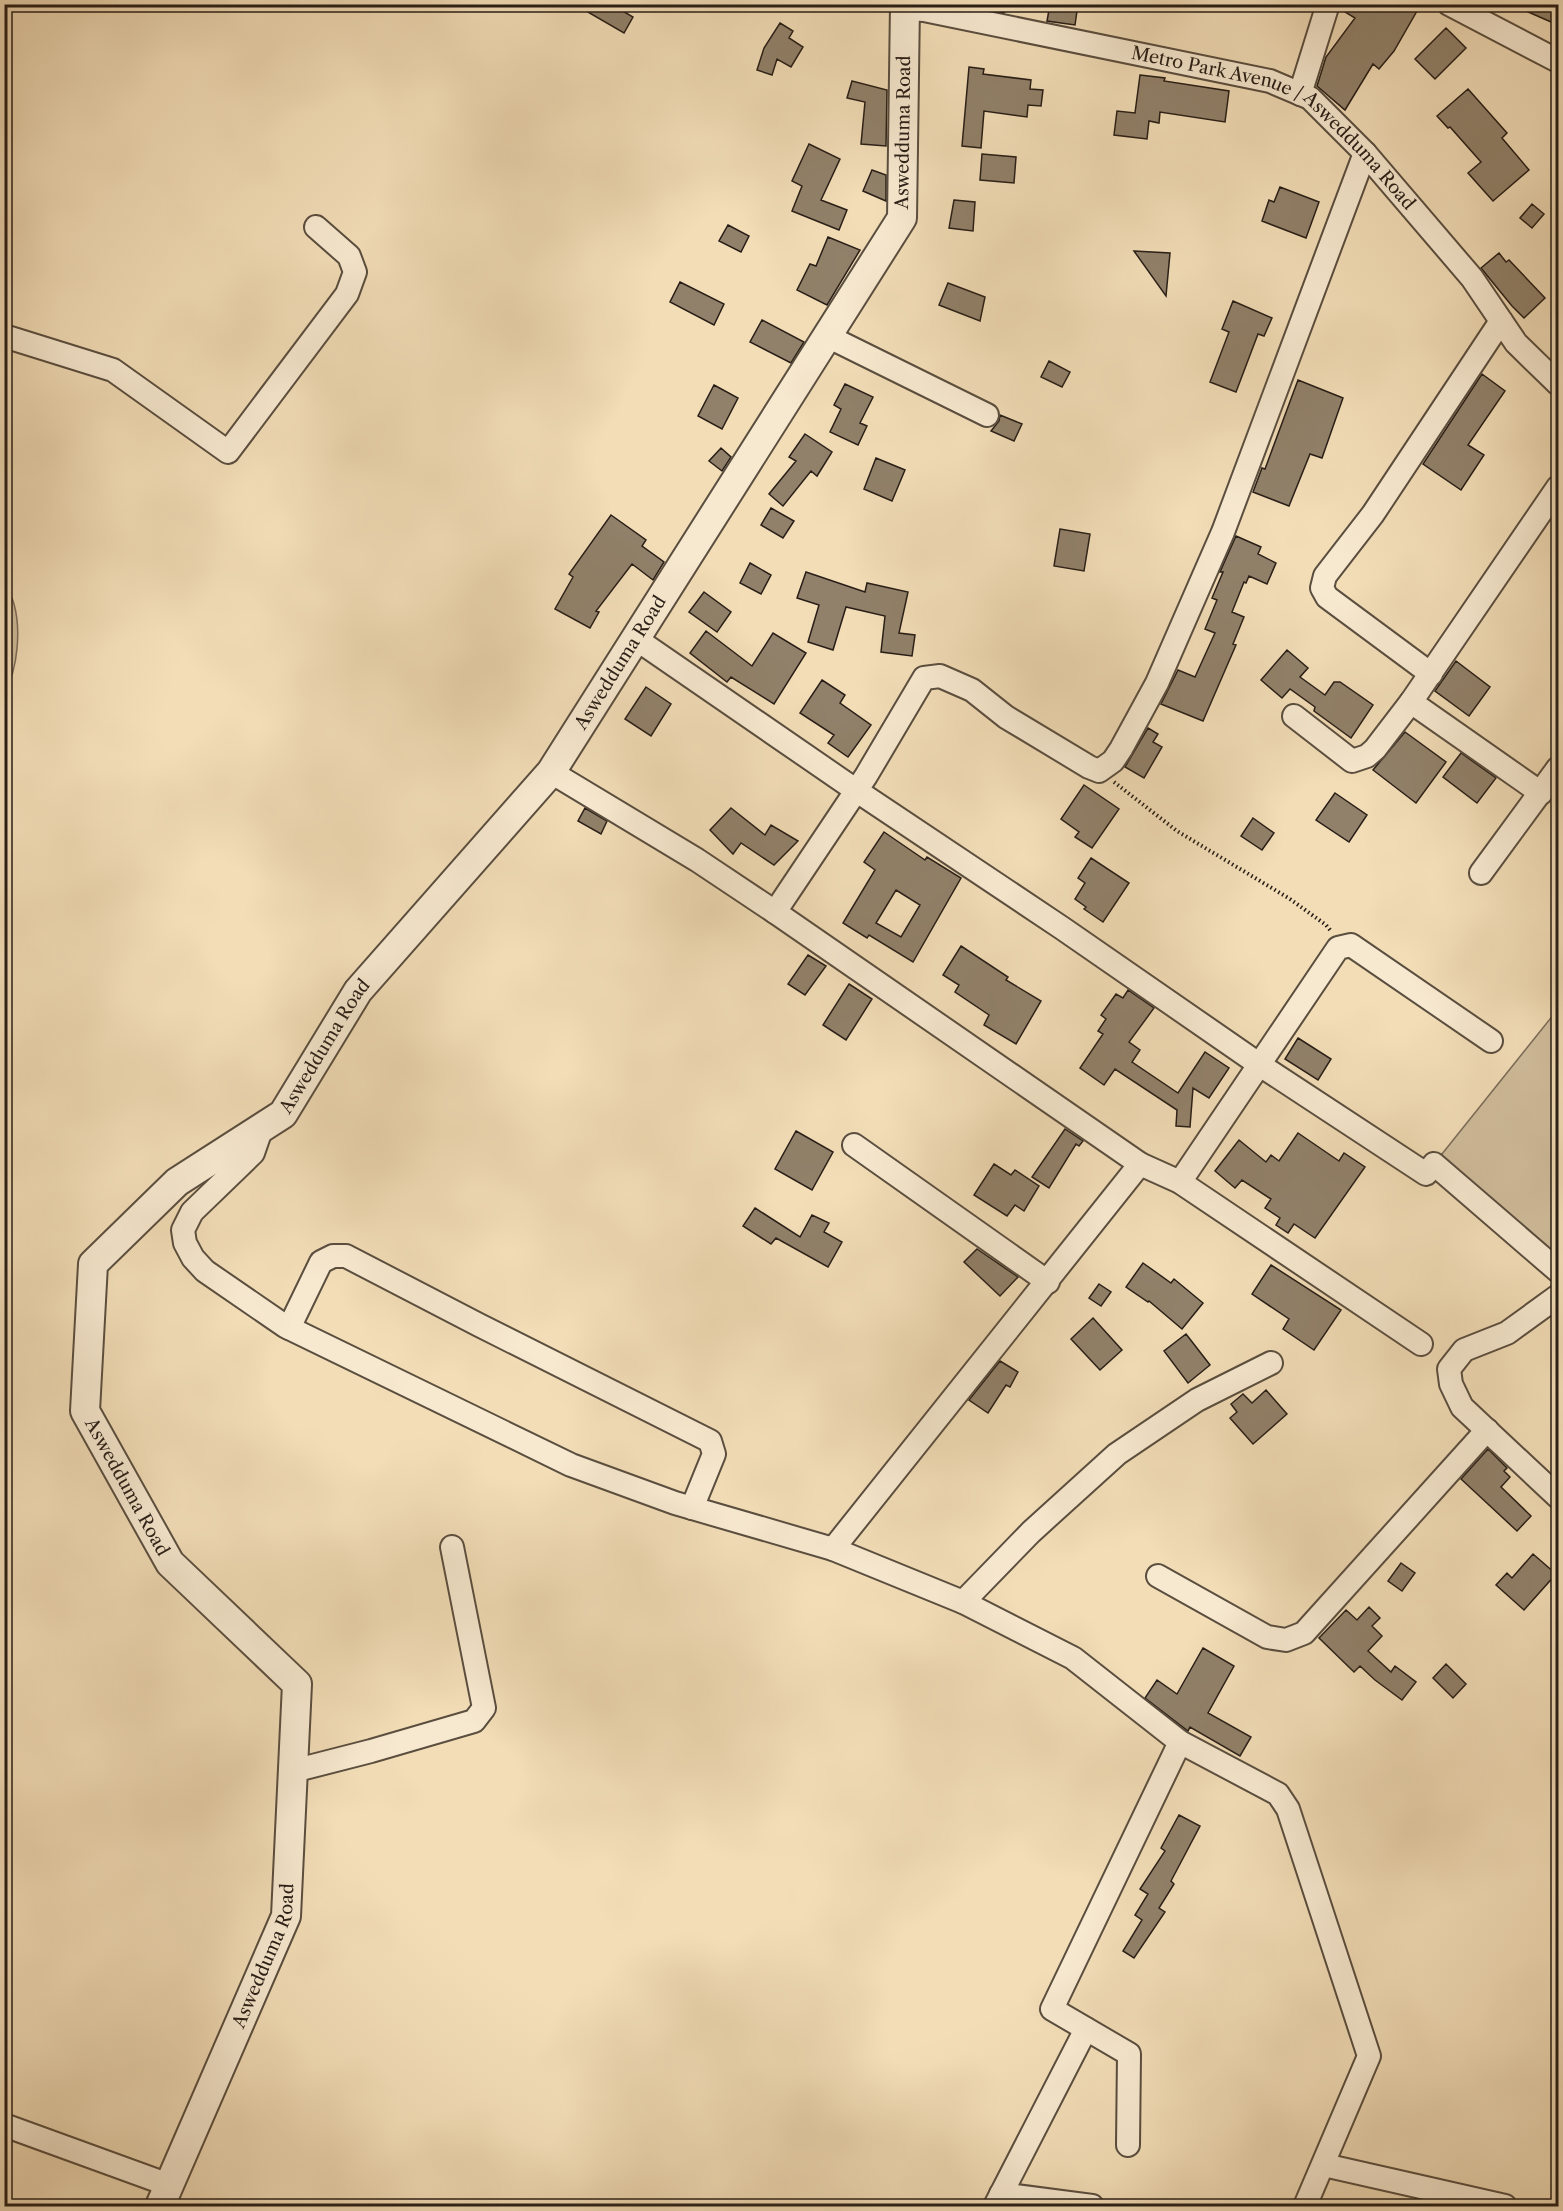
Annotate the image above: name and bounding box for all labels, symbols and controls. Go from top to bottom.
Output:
street label: Metro Park Avenue / Aswedduma Road [1130,42,1420,214]
street label: Aswedduma Road [891,55,915,211]
street label: Aswedduma Road [569,592,671,734]
street label: Aswedduma Road [274,974,374,1119]
street label: Aswedduma Road [80,1413,174,1560]
street label: Aswedduma Road [227,1883,299,2032]

